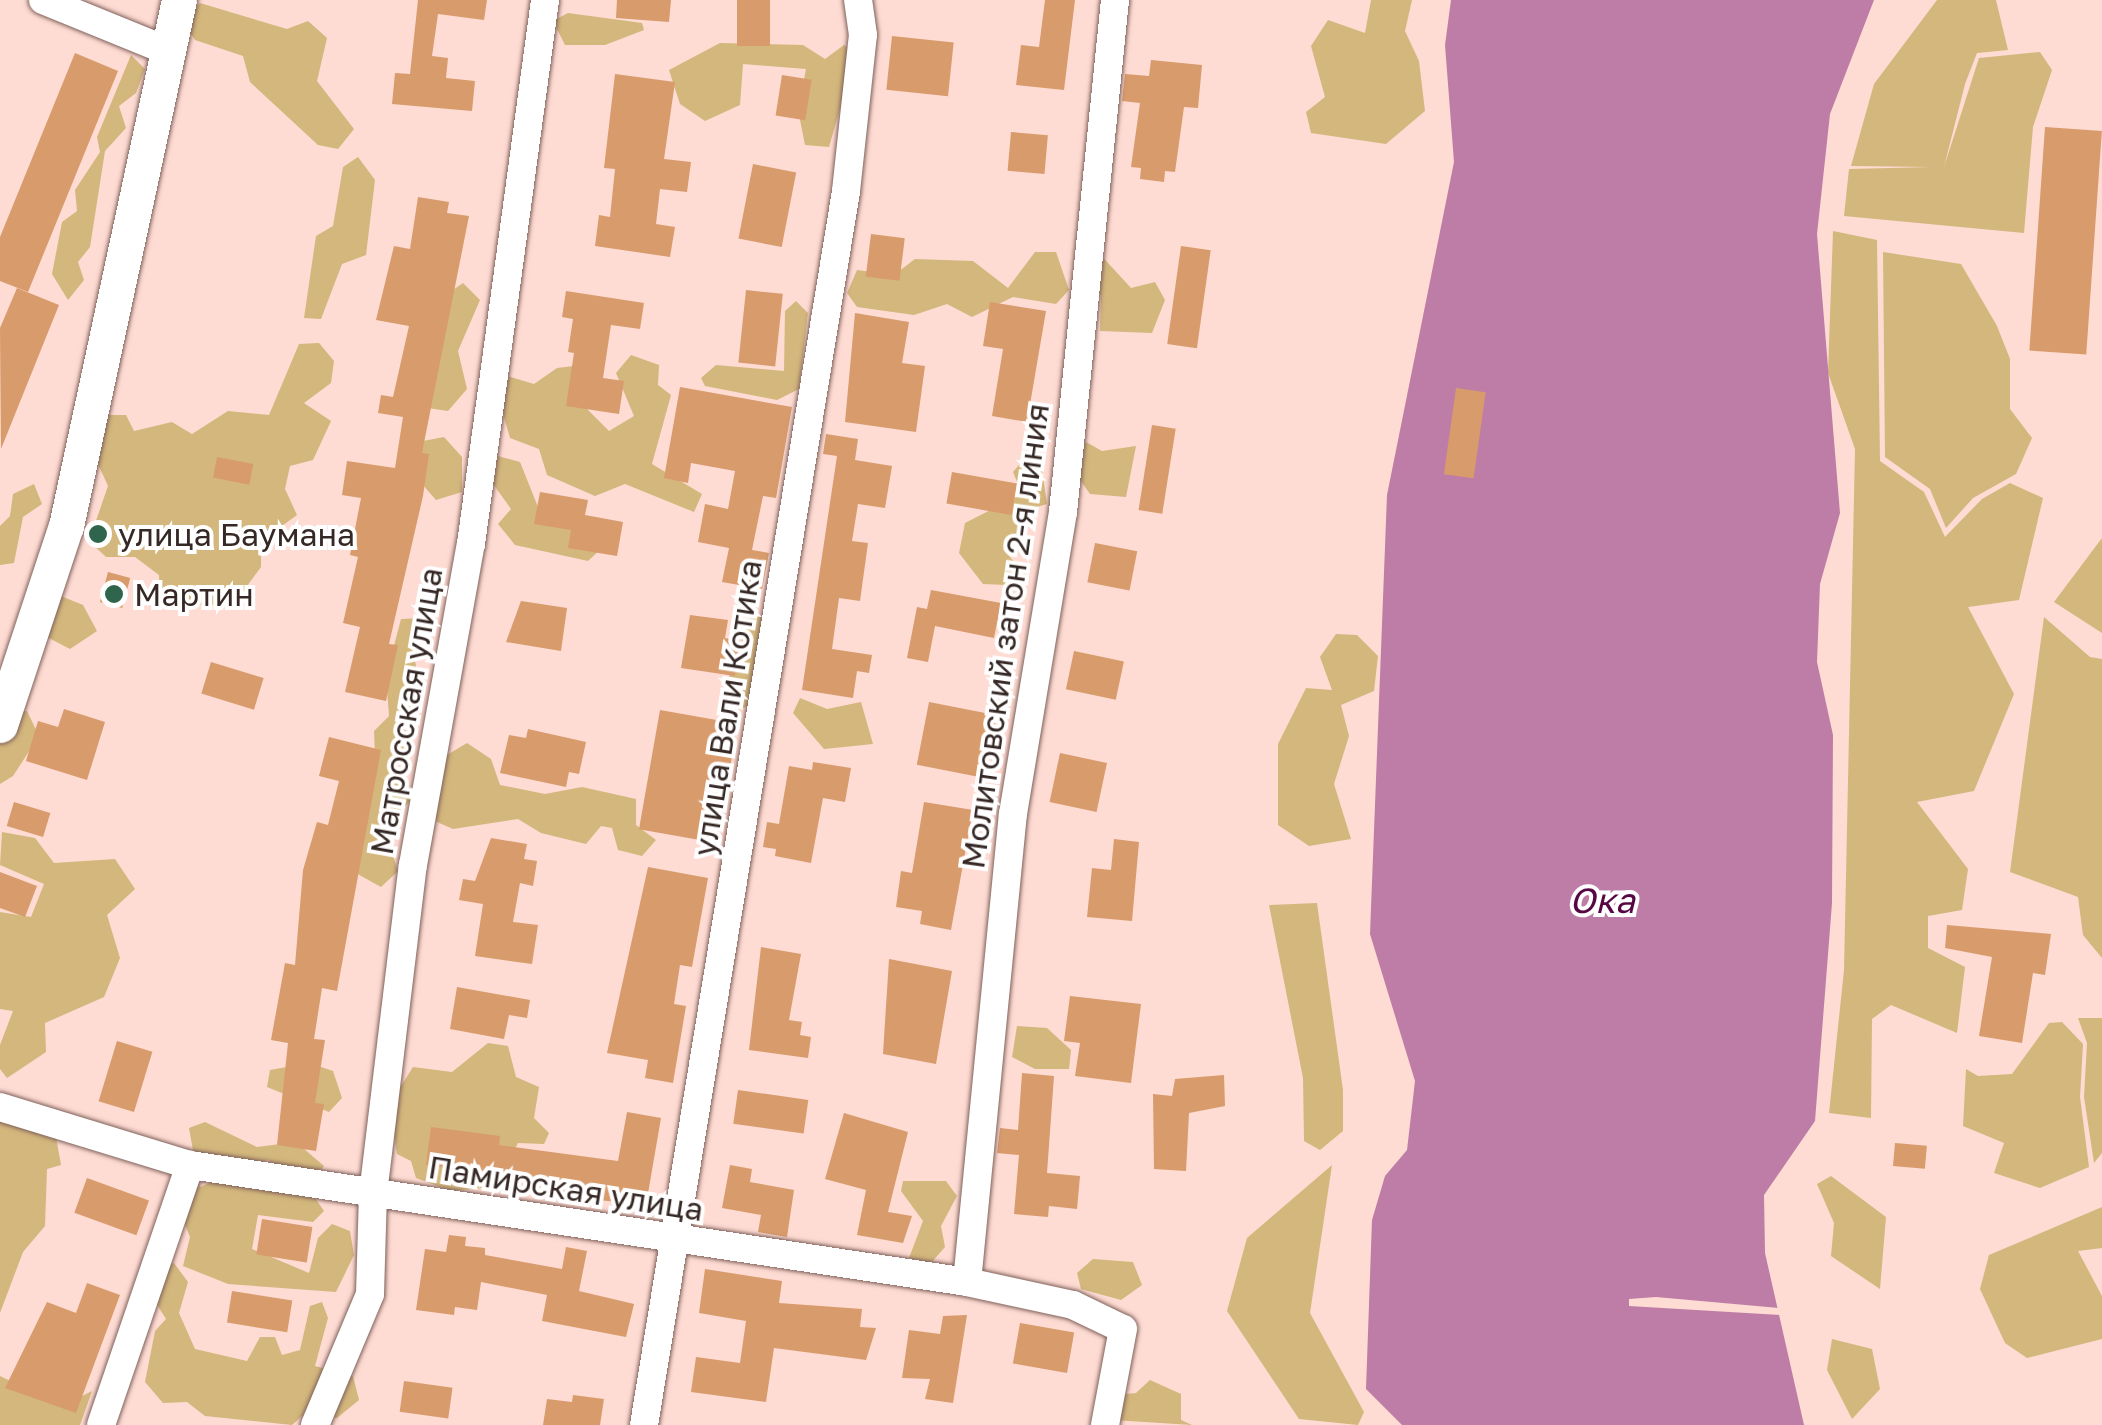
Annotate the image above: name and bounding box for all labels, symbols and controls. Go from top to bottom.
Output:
street label: Молитовский затон 2-я линия [953,401,1057,871]
place label: улица Баумана [118,515,355,553]
marker: улица Баумана [87,523,109,545]
street label: улица Вали Котика [685,557,769,859]
street label: Матросская улица [362,564,450,858]
place label: Мартин [134,575,254,613]
marker: Мартин [103,583,125,605]
water label: Ока [1569,879,1635,921]
street label: Памирская улица [426,1147,706,1229]

